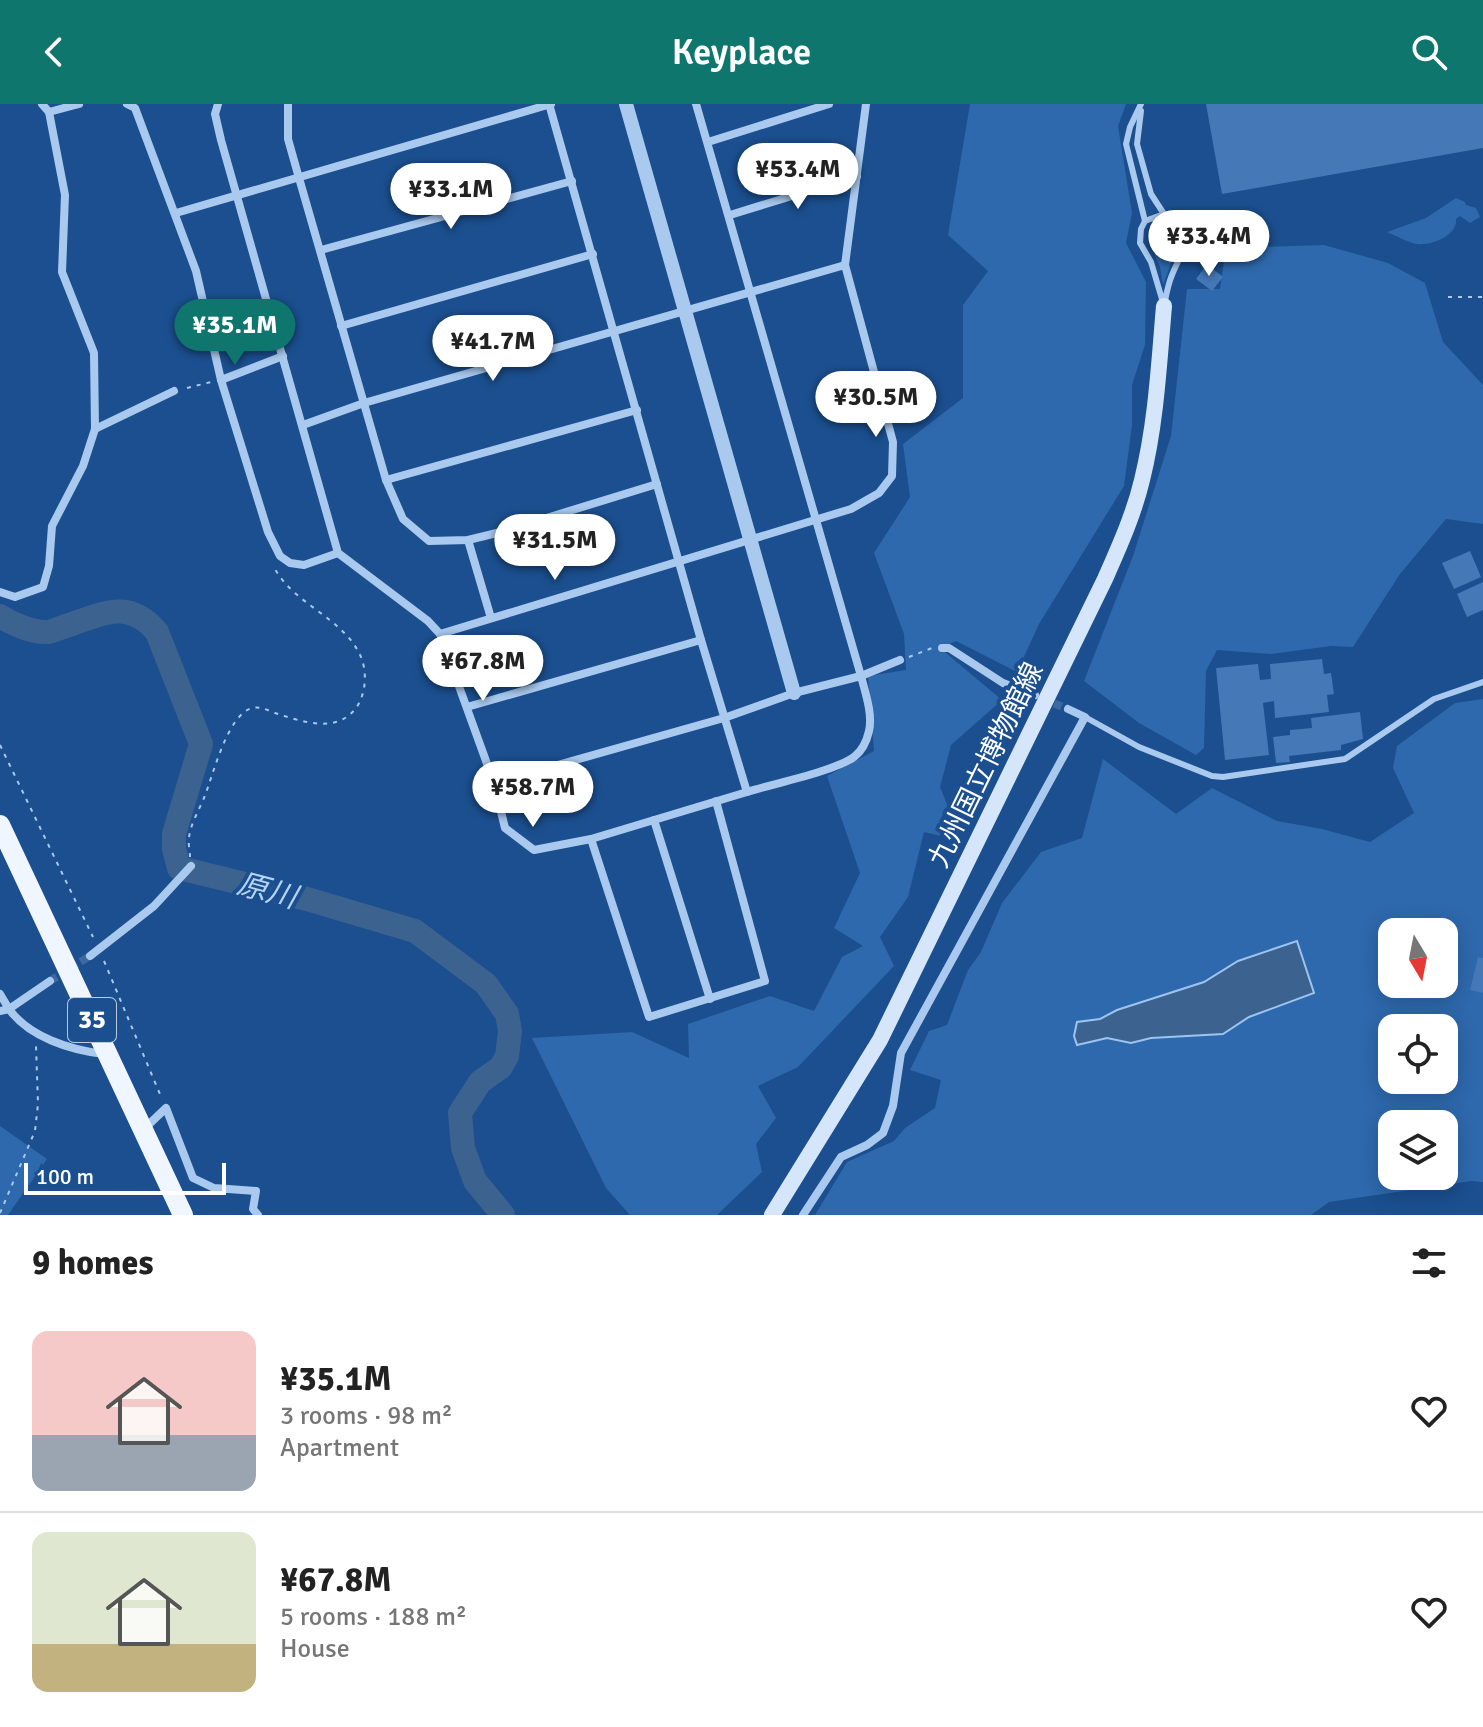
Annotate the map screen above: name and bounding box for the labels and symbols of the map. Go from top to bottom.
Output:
pin: ¥53.4M [733,143,863,211]
pin: ¥33.1M [386,163,516,231]
pin: ¥33.4M [1144,210,1274,278]
pin: ¥35.1M [170,299,300,367]
pin: ¥41.7M [428,315,558,383]
pin: ¥30.5M [811,371,941,439]
pin: ¥31.5M [490,514,620,582]
pin: ¥67.8M [418,635,548,703]
street label: 九州国立博物館線 [922,657,1050,873]
pin: ¥58.7M [468,761,598,829]
water label: 原川 [233,865,304,917]
north arrow [1378,918,1458,998]
road number: 35 [68,998,116,1042]
scale bar [24,1159,226,1195]

